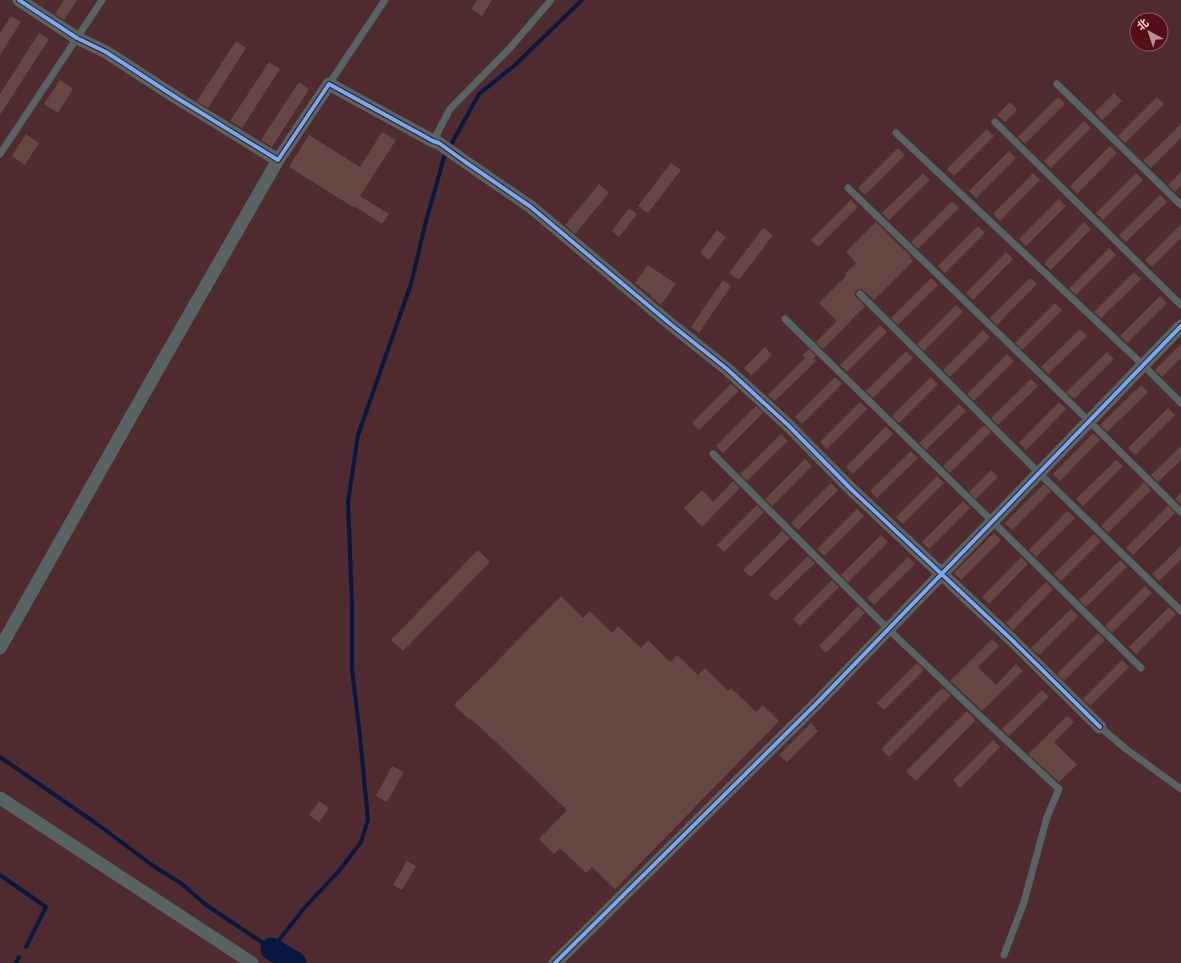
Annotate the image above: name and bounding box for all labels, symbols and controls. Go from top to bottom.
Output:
north arrow [1129,12,1169,52]
text: 北 [1134,15,1151,33]

